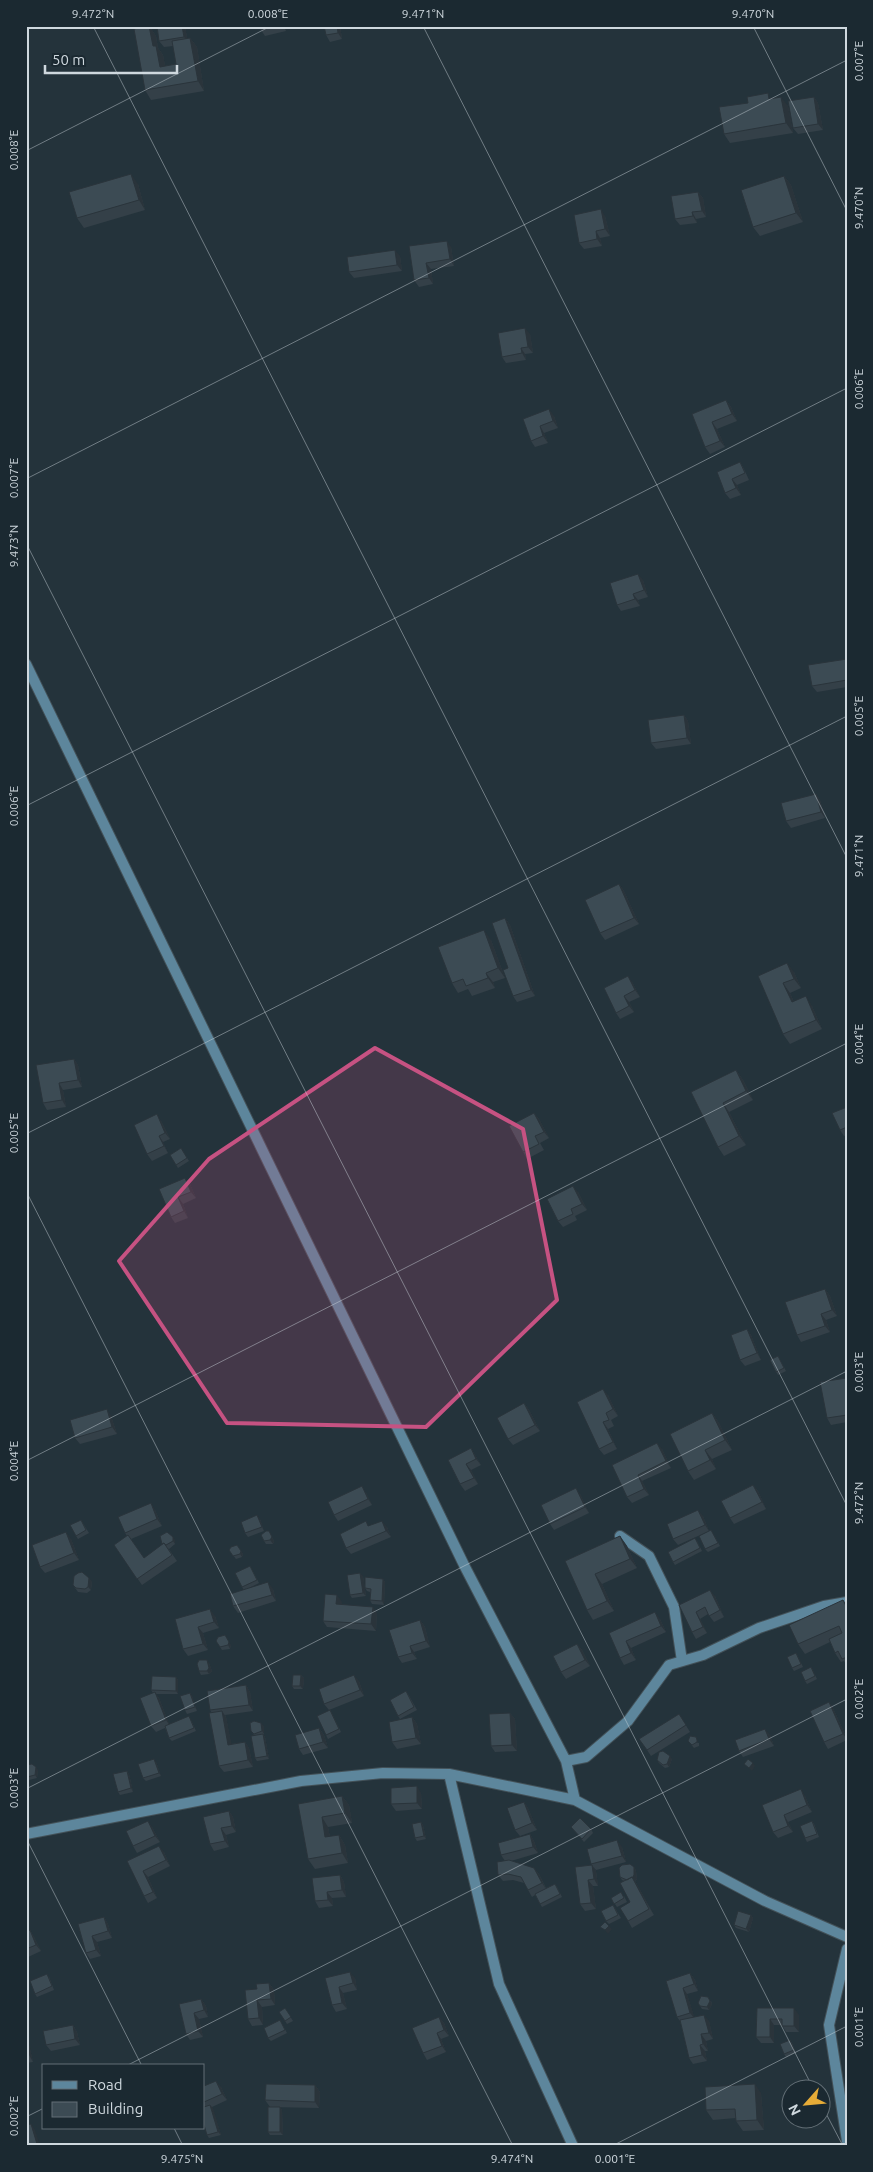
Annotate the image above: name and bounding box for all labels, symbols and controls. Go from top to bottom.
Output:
text: 9.472°N [72,7,114,20]
text: 0.008°E [248,7,289,20]
text: 9.471°N [402,7,444,20]
text: 9.470°N [732,7,774,20]
text: 0.007°E [852,40,865,81]
scale bar [45,42,178,74]
text: 50 m [52,51,85,68]
text: 0.008°E [7,129,20,170]
text: 9.470°N [852,187,865,229]
text: 0.006°E [852,368,865,409]
text: 0.007°E [7,457,20,498]
text: 9.473°N [7,525,20,567]
text: 0.005°E [852,695,865,736]
text: 0.006°E [7,785,20,826]
text: 9.471°N [852,835,865,877]
text: 0.004°E [852,1023,865,1064]
text: 0.005°E [7,1112,20,1153]
text: 0.003°E [852,1351,865,1392]
text: 0.004°E [7,1440,20,1481]
text: 9.472°N [852,1482,865,1524]
text: 0.002°E [852,1678,865,1719]
text: 0.003°E [7,1767,20,1808]
text: 0.001°E [852,2006,865,2047]
legend [42,2064,205,2130]
text: Road [88,2076,123,2093]
north arrow [780,2080,830,2130]
text: 0.002°E [7,2095,20,2136]
text: Building [88,2100,143,2117]
text: N [785,2102,804,2118]
text: 9.475°N [161,2152,203,2165]
text: 9.474°N [491,2152,533,2165]
text: 0.001°E [595,2152,636,2165]

